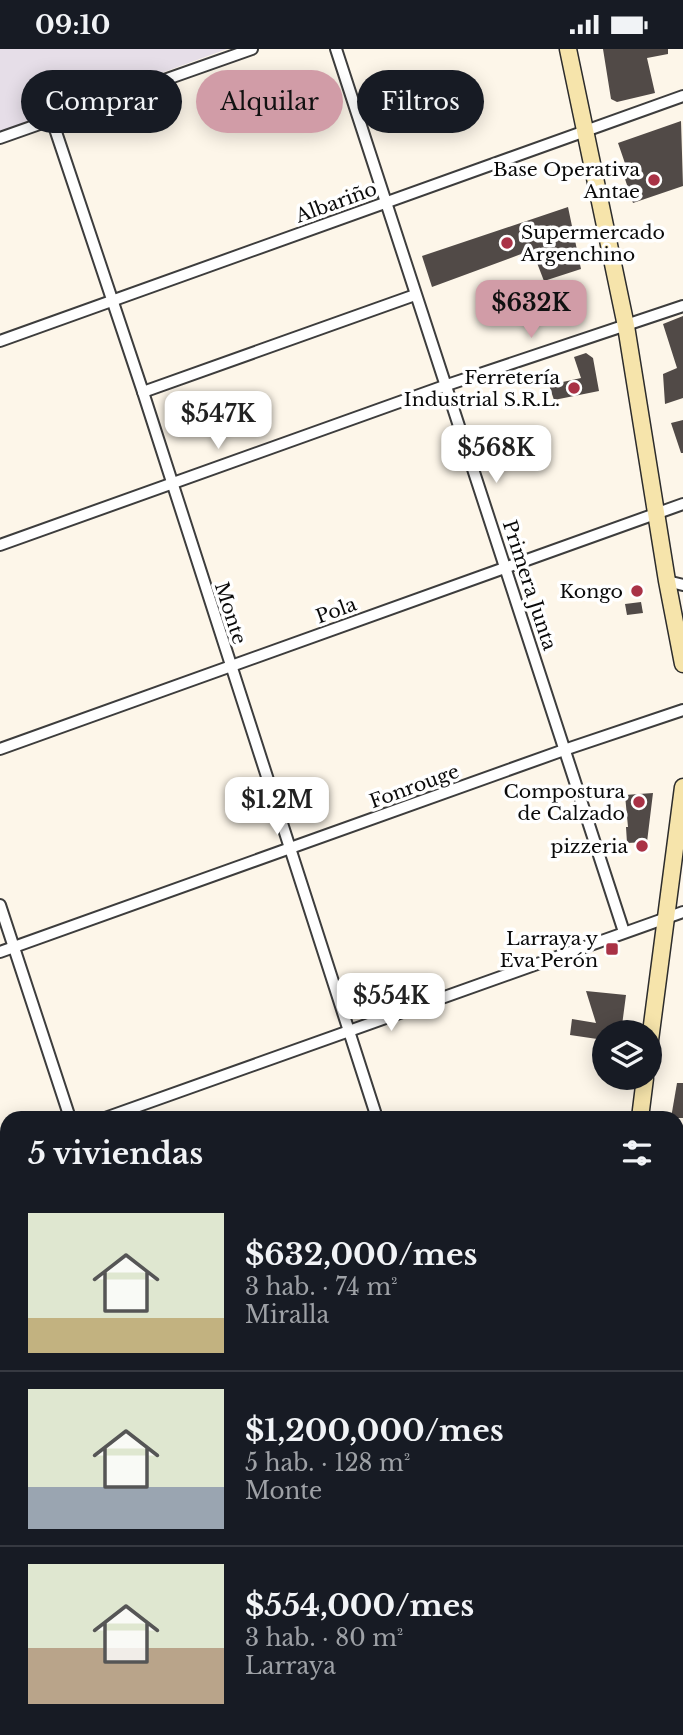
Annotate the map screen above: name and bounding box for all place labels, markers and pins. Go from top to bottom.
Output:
place label: Base Operativa Antae [493,158,640,203]
marker: Base Operativa Antae [646,172,662,188]
place label: Supermercado Argenchino [520,221,665,266]
marker: Supermercado Argenchino [499,235,515,251]
pin: $632K [482,281,580,340]
place label: Ferretería Industrial S.R.L. [404,366,560,411]
marker: Ferretería Industrial S.R.L. [566,380,582,396]
pin: $547K [169,391,267,451]
pin: $568K [447,425,545,485]
place label: Kongo [560,580,623,603]
marker: Kongo [629,583,645,599]
pin: $1.2M [228,777,326,837]
place label: Compostura de Calzado [503,780,625,825]
marker: Compostura de Calzado [631,794,647,810]
place label: pizzeria [550,835,628,858]
marker: pizzeria [634,838,650,854]
place label: Larraya y Eva Perón [500,927,598,972]
marker: Larraya y Eva Perón [604,941,620,957]
pin: $554K [342,974,440,1033]

